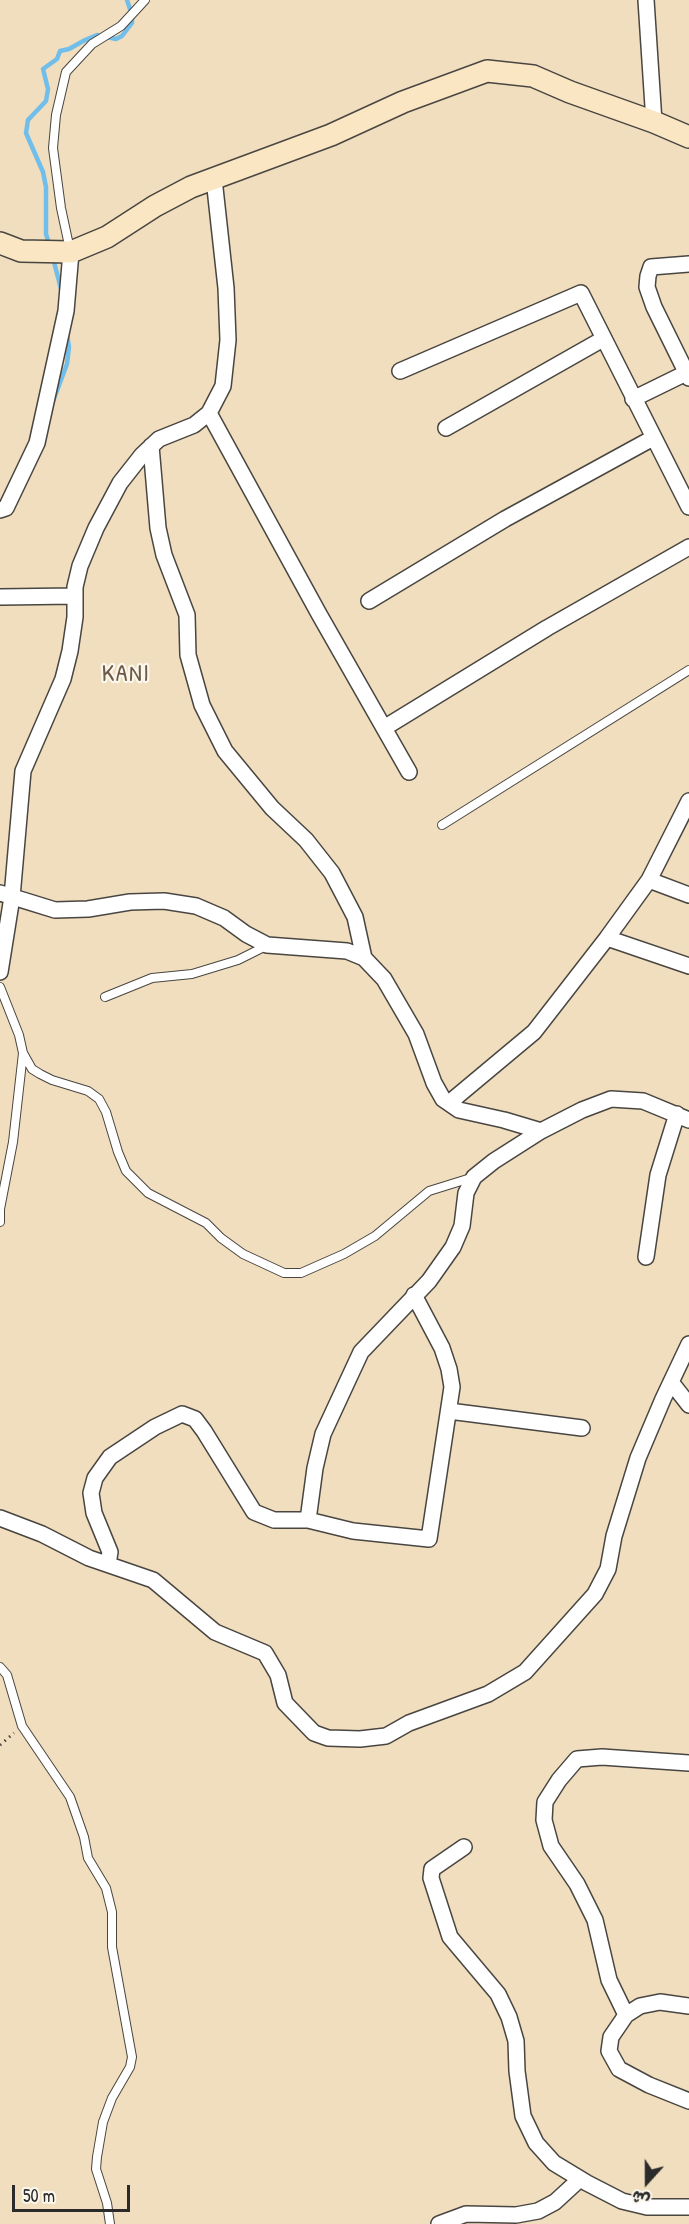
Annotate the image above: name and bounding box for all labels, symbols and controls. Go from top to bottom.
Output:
district label: KANI [102,661,150,689]
north arrow [617,2152,677,2212]
scale bar [15,2173,134,2211]
text: 50 m [23,2183,55,2208]
text: ش [628,2185,653,2212]

